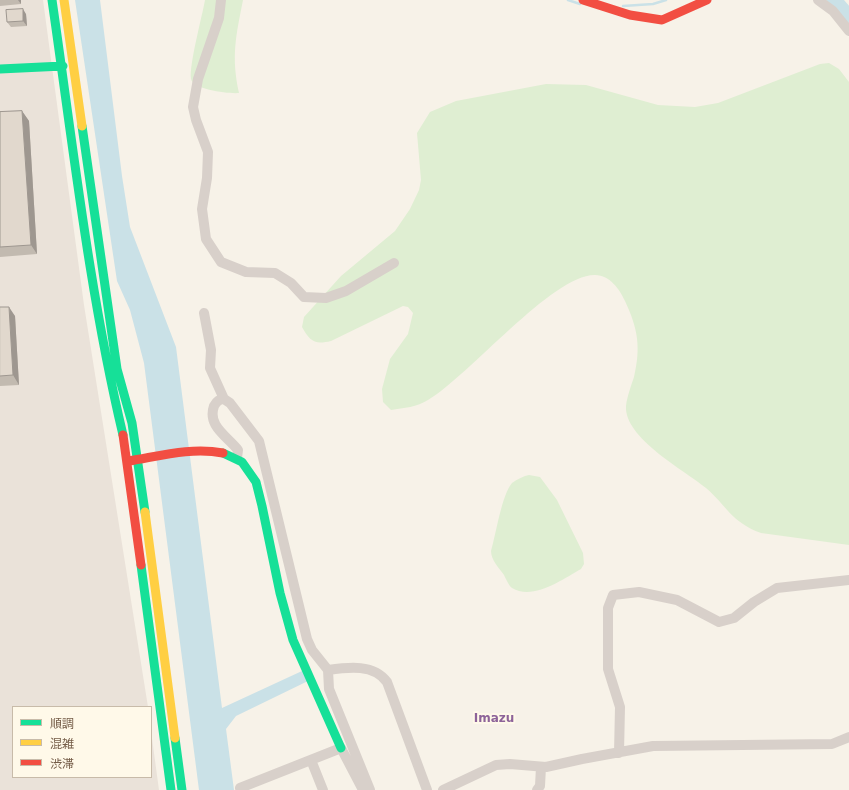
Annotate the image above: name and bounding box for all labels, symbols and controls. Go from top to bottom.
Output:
legend [12,706,152,778]
district label: Imazu [474,712,514,726]
text: 順調 [50,717,74,731]
text: 混雑 [50,737,74,751]
text: 渋滞 [50,757,74,771]

